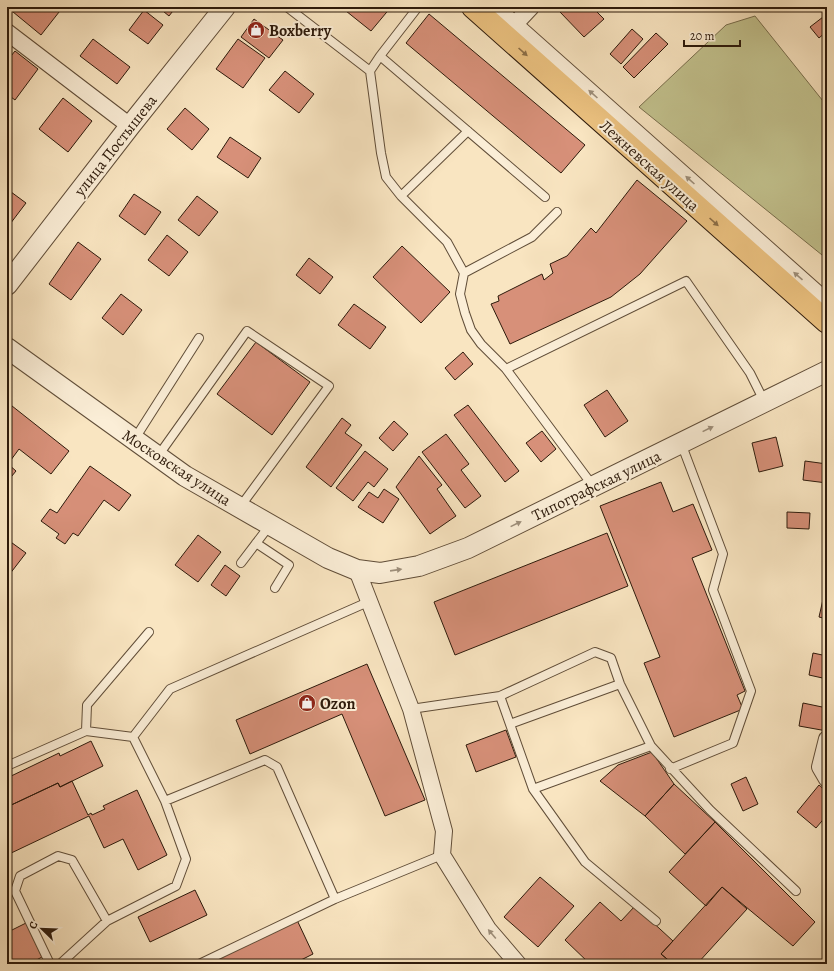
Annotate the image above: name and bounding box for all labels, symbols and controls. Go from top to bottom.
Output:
shop icon: Boxberry [246,20,266,40]
place label: Boxberry [269,20,332,42]
scale bar [684,22,740,48]
text: 20 m [690,28,714,44]
one-way arrow [518,47,528,56]
street label: улица Постышева [69,90,163,202]
one-way arrow [588,90,597,99]
street label: Лежневская улица [595,115,704,217]
one-way arrow [685,176,695,185]
one-way arrow [710,217,719,226]
one-way arrow [793,272,802,281]
street label: Московская улица [118,424,236,512]
one-way arrow [703,426,714,432]
street label: Типографская улица [528,445,665,527]
one-way arrow [511,521,522,527]
one-way arrow [390,567,402,573]
shop icon: Ozon [297,693,317,713]
place label: Ozon [320,693,355,715]
north arrow [22,909,62,949]
text: С [25,919,42,931]
one-way arrow [488,929,497,939]

